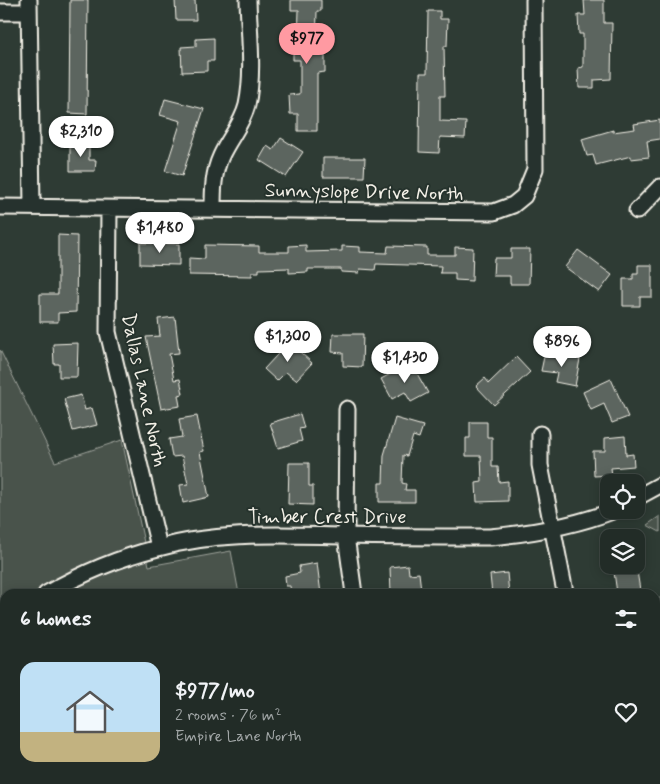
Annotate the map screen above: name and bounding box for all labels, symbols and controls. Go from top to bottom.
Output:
pin: $977 [277,22,337,65]
text: $977 [290,28,324,49]
pin: $2,310 [40,116,122,158]
text: $2,310 [60,121,102,142]
street label: Sunnyslope Drive North [264,177,464,208]
pin: $1,480 [119,212,201,254]
text: $1,480 [136,217,184,238]
street label: Dallas Lane North [114,311,173,469]
pin: $1,300 [247,320,329,363]
text: $1,300 [265,326,311,347]
pin: $896 [532,326,592,368]
text: $896 [544,331,580,352]
pin: $1,430 [364,342,446,384]
text: $1,430 [382,347,428,368]
map controls [600,474,645,574]
button: locate [600,474,645,519]
street label: Timber Crest Drive [248,504,406,531]
button: layers [600,529,645,574]
text: 6 homes [20,605,91,633]
icon: filters [612,605,640,633]
text: $977/mo [175,677,255,705]
icon: home [60,682,120,742]
icon: heart [612,698,640,726]
text: 2 rooms · 76 m² [175,705,282,726]
text: Empire Lane North [175,726,301,747]

